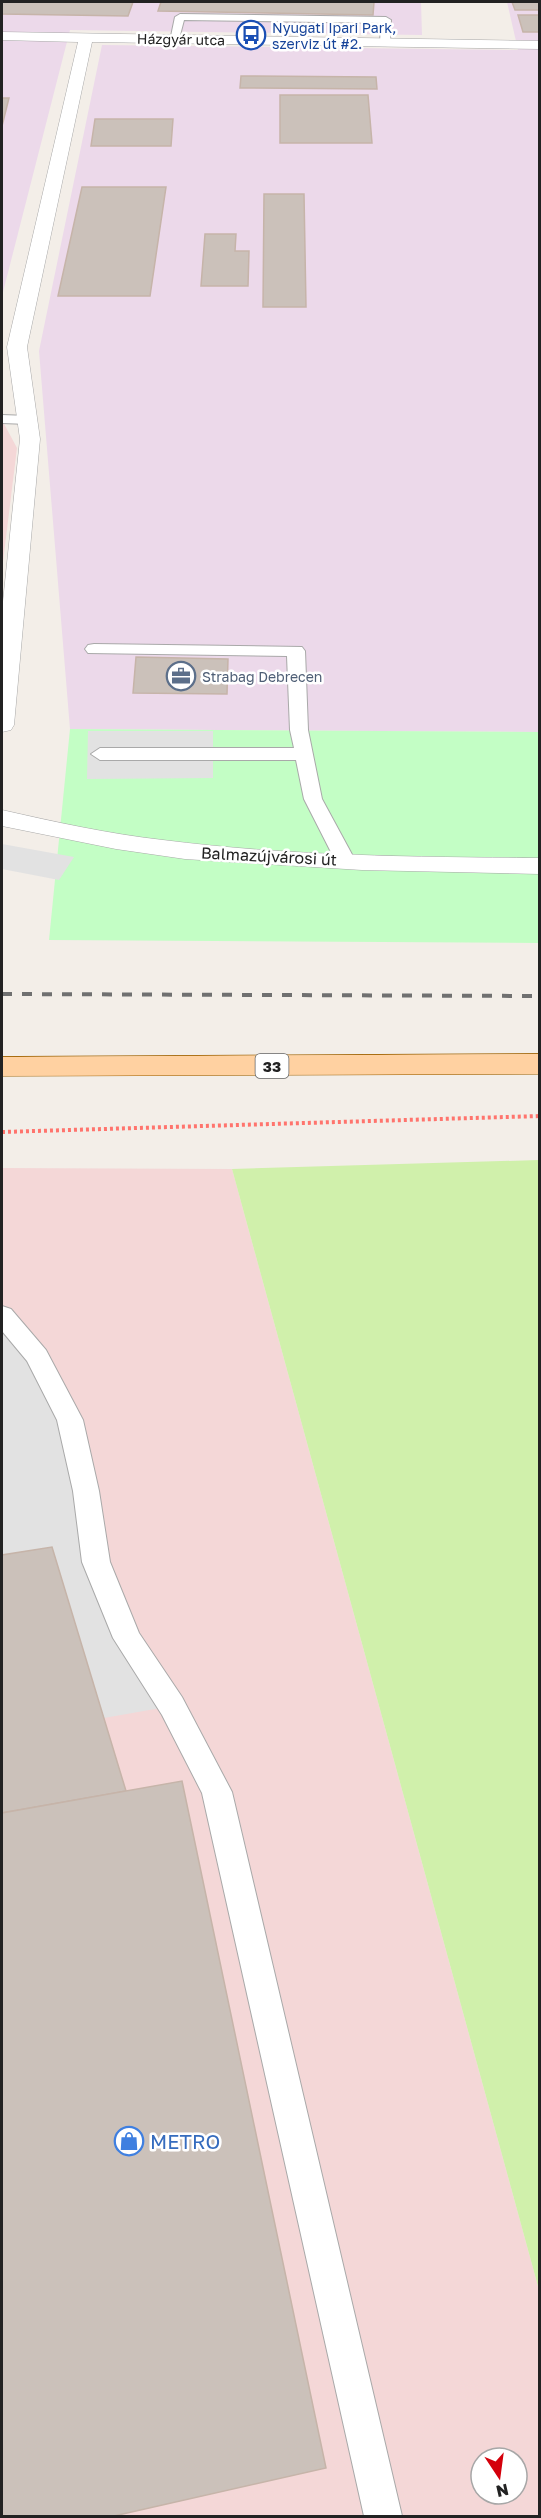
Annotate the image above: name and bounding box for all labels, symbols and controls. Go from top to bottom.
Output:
bus stop icon: Nyugati Ipari Park, szerviz út #2. [235,19,267,51]
place label: Nyugati Ipari Park, szerviz út #2. [272,19,396,52]
street label: Házgyár utca [137,30,225,48]
office icon: Strabag Debrecen [165,660,197,692]
place label: Strabag Debrecen [202,668,322,685]
street label: Balmazújvárosi út [200,842,338,870]
road number: 33 [256,1054,288,1078]
shop icon: METRO [113,2125,145,2157]
place label: METRO [150,2129,220,2153]
north arrow [469,2446,529,2506]
text: N [494,2480,511,2502]

